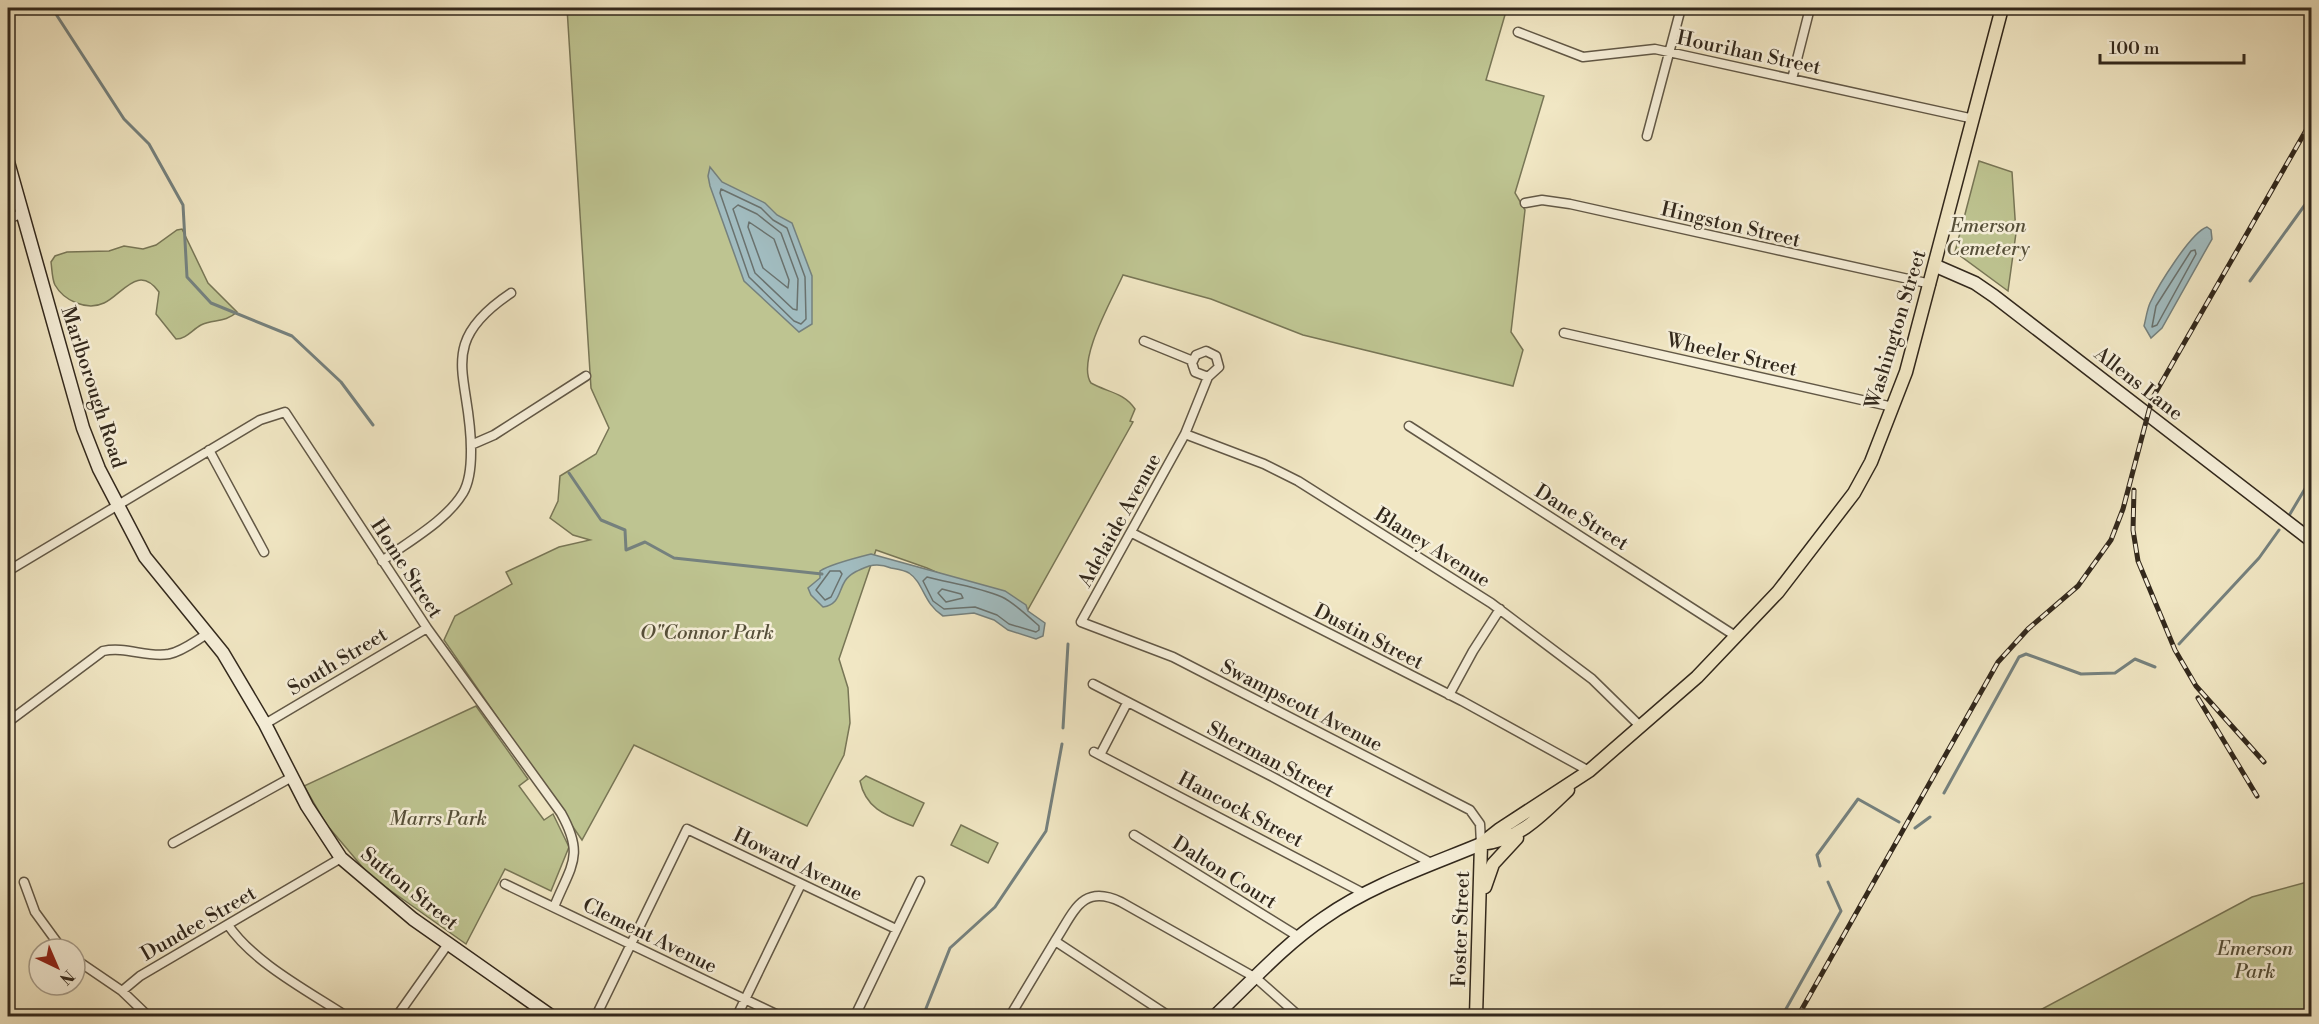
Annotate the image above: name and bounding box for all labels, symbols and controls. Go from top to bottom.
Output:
street label: Hourihan Street [1674,26,1823,81]
scale bar [2100,27,2244,65]
text: 100 m [2109,37,2160,60]
street label: Hingston Street [1659,197,1803,254]
park label: Emerson Cemetery [1946,214,2030,262]
street label: Washington Street [1860,247,1933,413]
street label: Marlborough Road [55,303,131,472]
street label: Wheeler Street [1663,328,1799,383]
street label: Allens Lane [2088,341,2187,427]
street label: Adelaide Avenue [1073,450,1167,593]
street label: Dane Street [1530,480,1633,557]
street label: Blaney Avenue [1369,502,1495,594]
street label: Home Street [364,514,447,623]
street label: Dustin Street [1309,599,1427,676]
park label: O"Connor Park [640,621,774,646]
street label: South Street [283,623,392,702]
street label: Swampscott Avenue [1216,655,1386,758]
street label: Sherman Street [1202,716,1338,804]
street label: Hancock Street [1173,767,1307,854]
park label: Marrs Park [389,807,487,832]
street label: Howard Avenue [729,823,866,907]
street label: Dalton Court [1167,831,1281,915]
street label: Sutton Street [355,842,463,936]
street label: Foster Street [1447,871,1476,987]
street label: Dundee Street [137,881,261,967]
street label: Clement Avenue [578,893,721,980]
north arrow [27,937,87,997]
park label: Emerson Park [2216,937,2294,985]
text: N [55,965,78,989]

